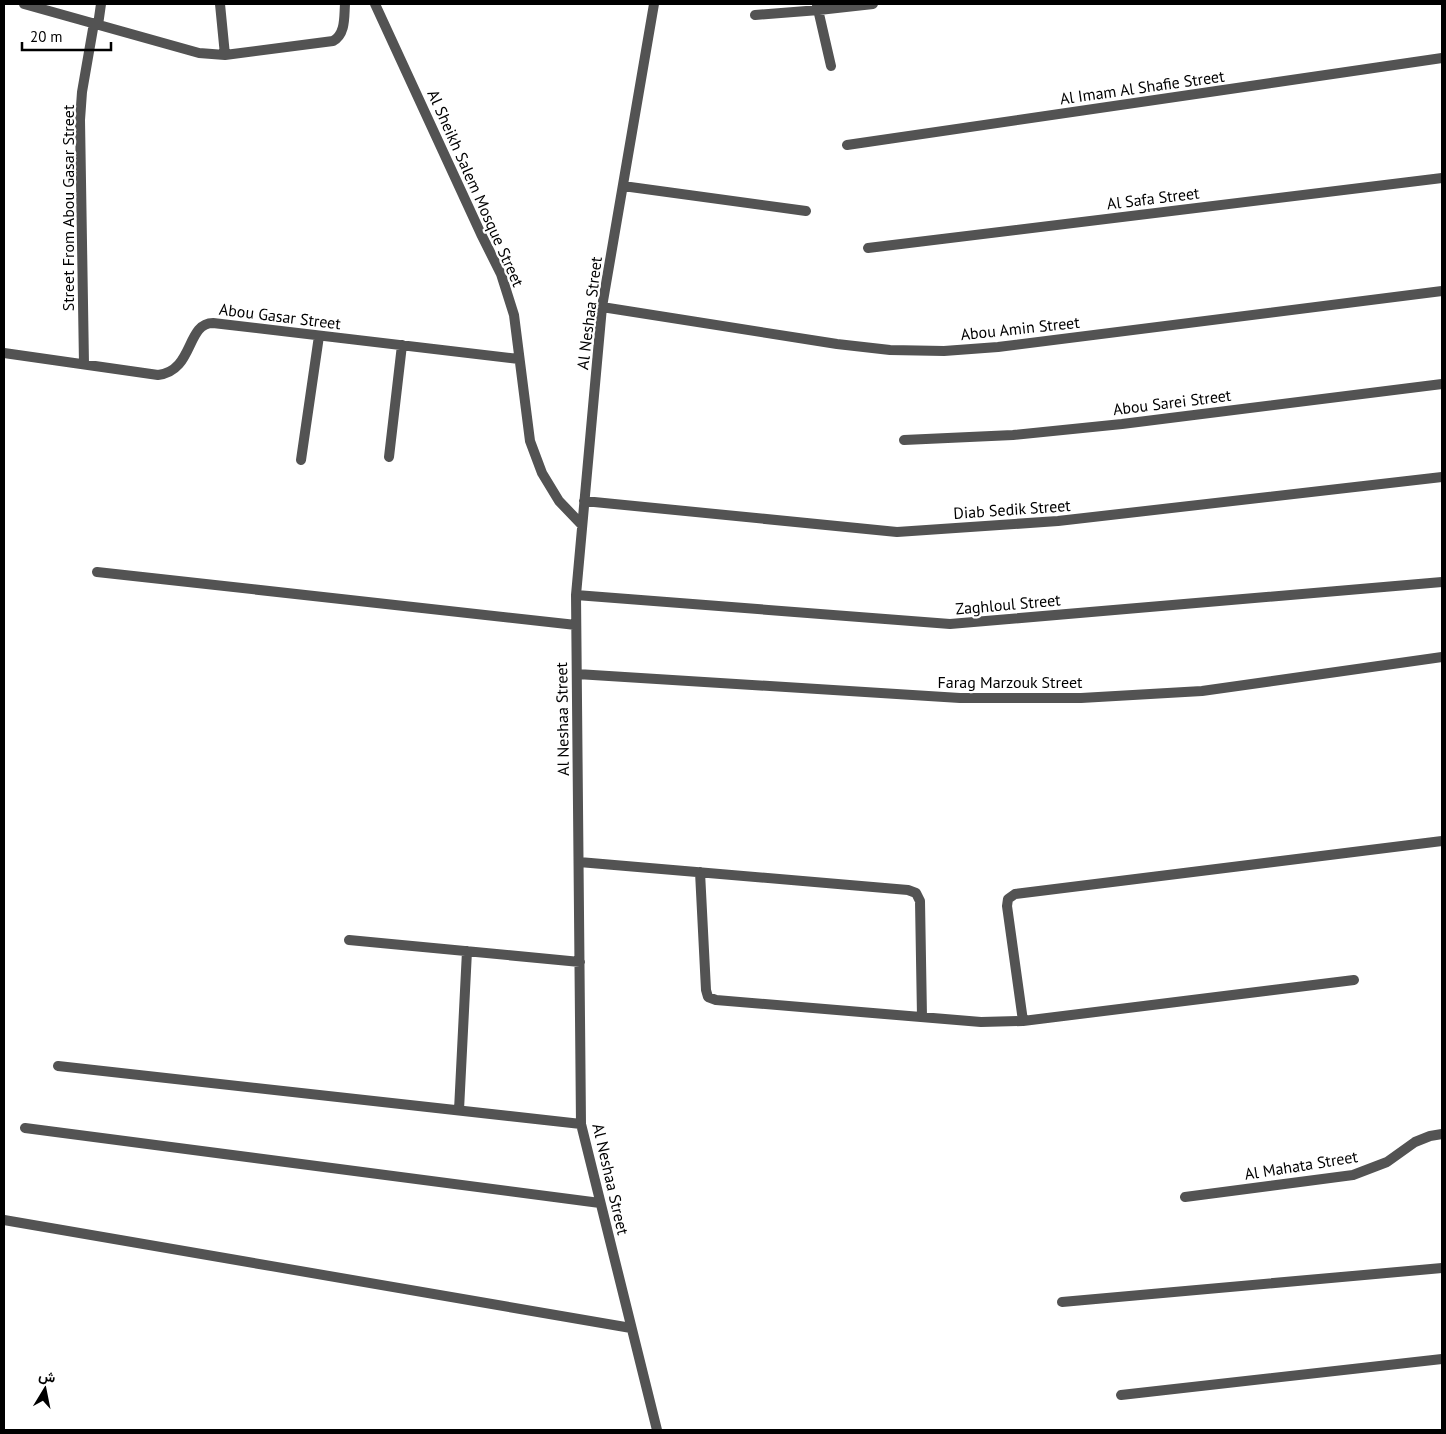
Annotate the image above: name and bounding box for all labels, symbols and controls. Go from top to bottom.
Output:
scale bar [22,20,111,52]
text: 20 m [30,27,63,46]
street label: Al Imam Al Shafie Street [1058,65,1226,108]
street label: Al Sheikh Salem Mosque Street [423,86,529,290]
street label: Street From Abou Gasar Street [58,104,78,311]
street label: Al Safa Street [1106,182,1201,214]
street label: Al Neshaa Street [572,255,606,371]
street label: Abou Gasar Street [218,299,343,333]
street label: Abou Amin Street [960,312,1081,344]
street label: Abou Sarei Street [1112,385,1233,419]
street label: Diab Sedik Street [953,495,1072,523]
street label: Zaghloul Street [955,589,1062,619]
street label: Al Neshaa Street [551,661,573,776]
street label: Farag Marzouk Street [938,672,1083,692]
street label: Al Neshaa Street [588,1121,634,1237]
street label: Al Mahata Street [1243,1146,1359,1184]
north arrow [20,1364,70,1414]
text: ش [37,1366,57,1387]

